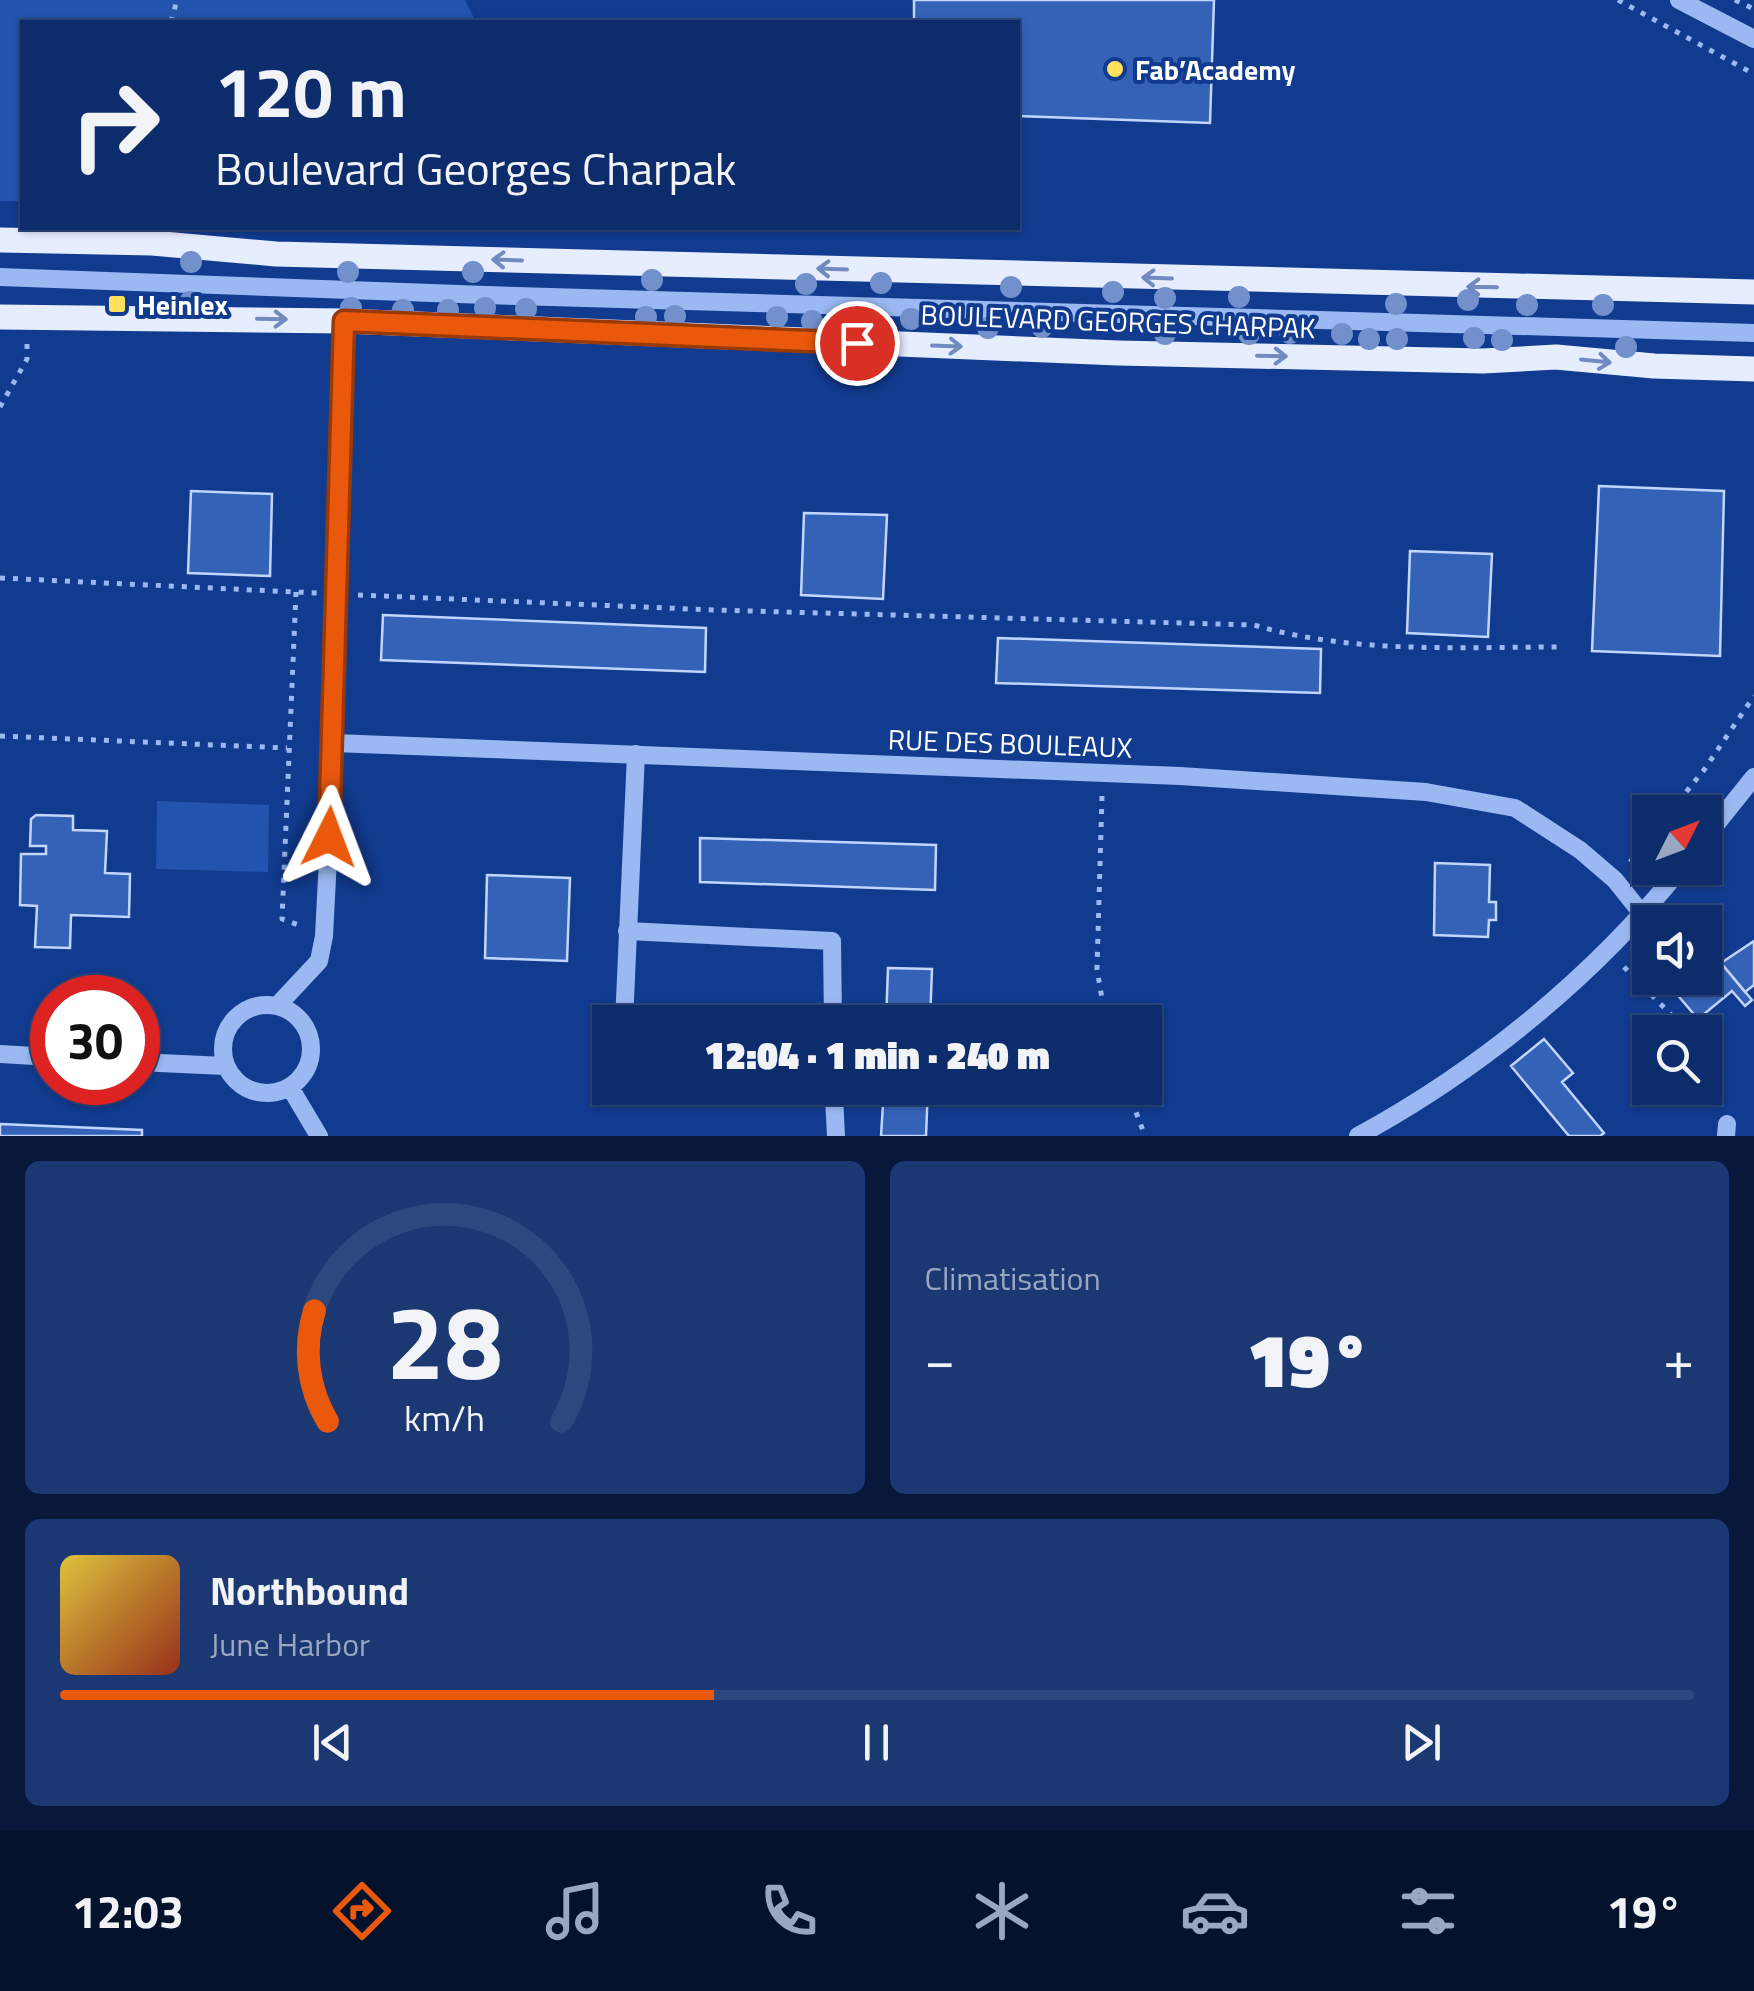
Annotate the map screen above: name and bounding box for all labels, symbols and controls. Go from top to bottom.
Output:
text: 120 m [215,38,407,144]
place label: Fab’Academy [1135,48,1296,91]
marker: Fab’Academy [1104,58,1126,80]
icon: right [50,60,180,190]
text: Boulevard Georges Charpak [215,134,736,202]
one-way arrow [491,250,523,269]
one-way arrow [816,259,848,278]
one-way arrow [1141,268,1173,287]
one-way arrow [1466,277,1498,296]
place label: Heinlex [137,283,228,326]
marker: Heinlex [106,293,128,315]
street label: BOULEVARD GEORGES CHARPAK [920,293,1316,349]
pin [815,301,900,386]
one-way arrow [256,310,288,328]
icon: arrive [830,316,885,371]
one-way arrow [930,337,962,356]
one-way arrow [1255,347,1287,366]
one-way arrow [1580,351,1612,370]
street label: RUE DES BOULEAUX [887,717,1133,769]
position arrow [277,785,381,889]
north arrow [1632,795,1722,885]
map controls [1632,795,1722,1105]
button: sound [1632,905,1722,995]
speed limit sign: 30 [30,975,160,1105]
button: search [1632,1015,1722,1105]
text: 12:04 · 1 min · 240 m [704,1026,1050,1084]
text: Climatisation [925,1254,1101,1302]
text: 28 [387,1261,503,1419]
text: 19° [1247,1302,1371,1416]
text: − [925,1317,955,1400]
text: + [1663,1317,1694,1400]
text: km/h [404,1390,485,1445]
text: Northbound [210,1562,409,1620]
text: June Harbor [210,1620,370,1668]
icon: previous [305,1715,360,1770]
icon: pause [849,1715,904,1770]
icon: next [1394,1715,1449,1770]
icon: directions [327,1876,397,1946]
icon: music [540,1876,610,1946]
icon: phone [754,1876,824,1946]
icon: climate [967,1876,1037,1946]
icon: car [1180,1876,1250,1946]
icon: filters [1393,1876,1463,1946]
text: 12:03 [72,1877,184,1945]
text: 19° [1607,1877,1682,1945]

